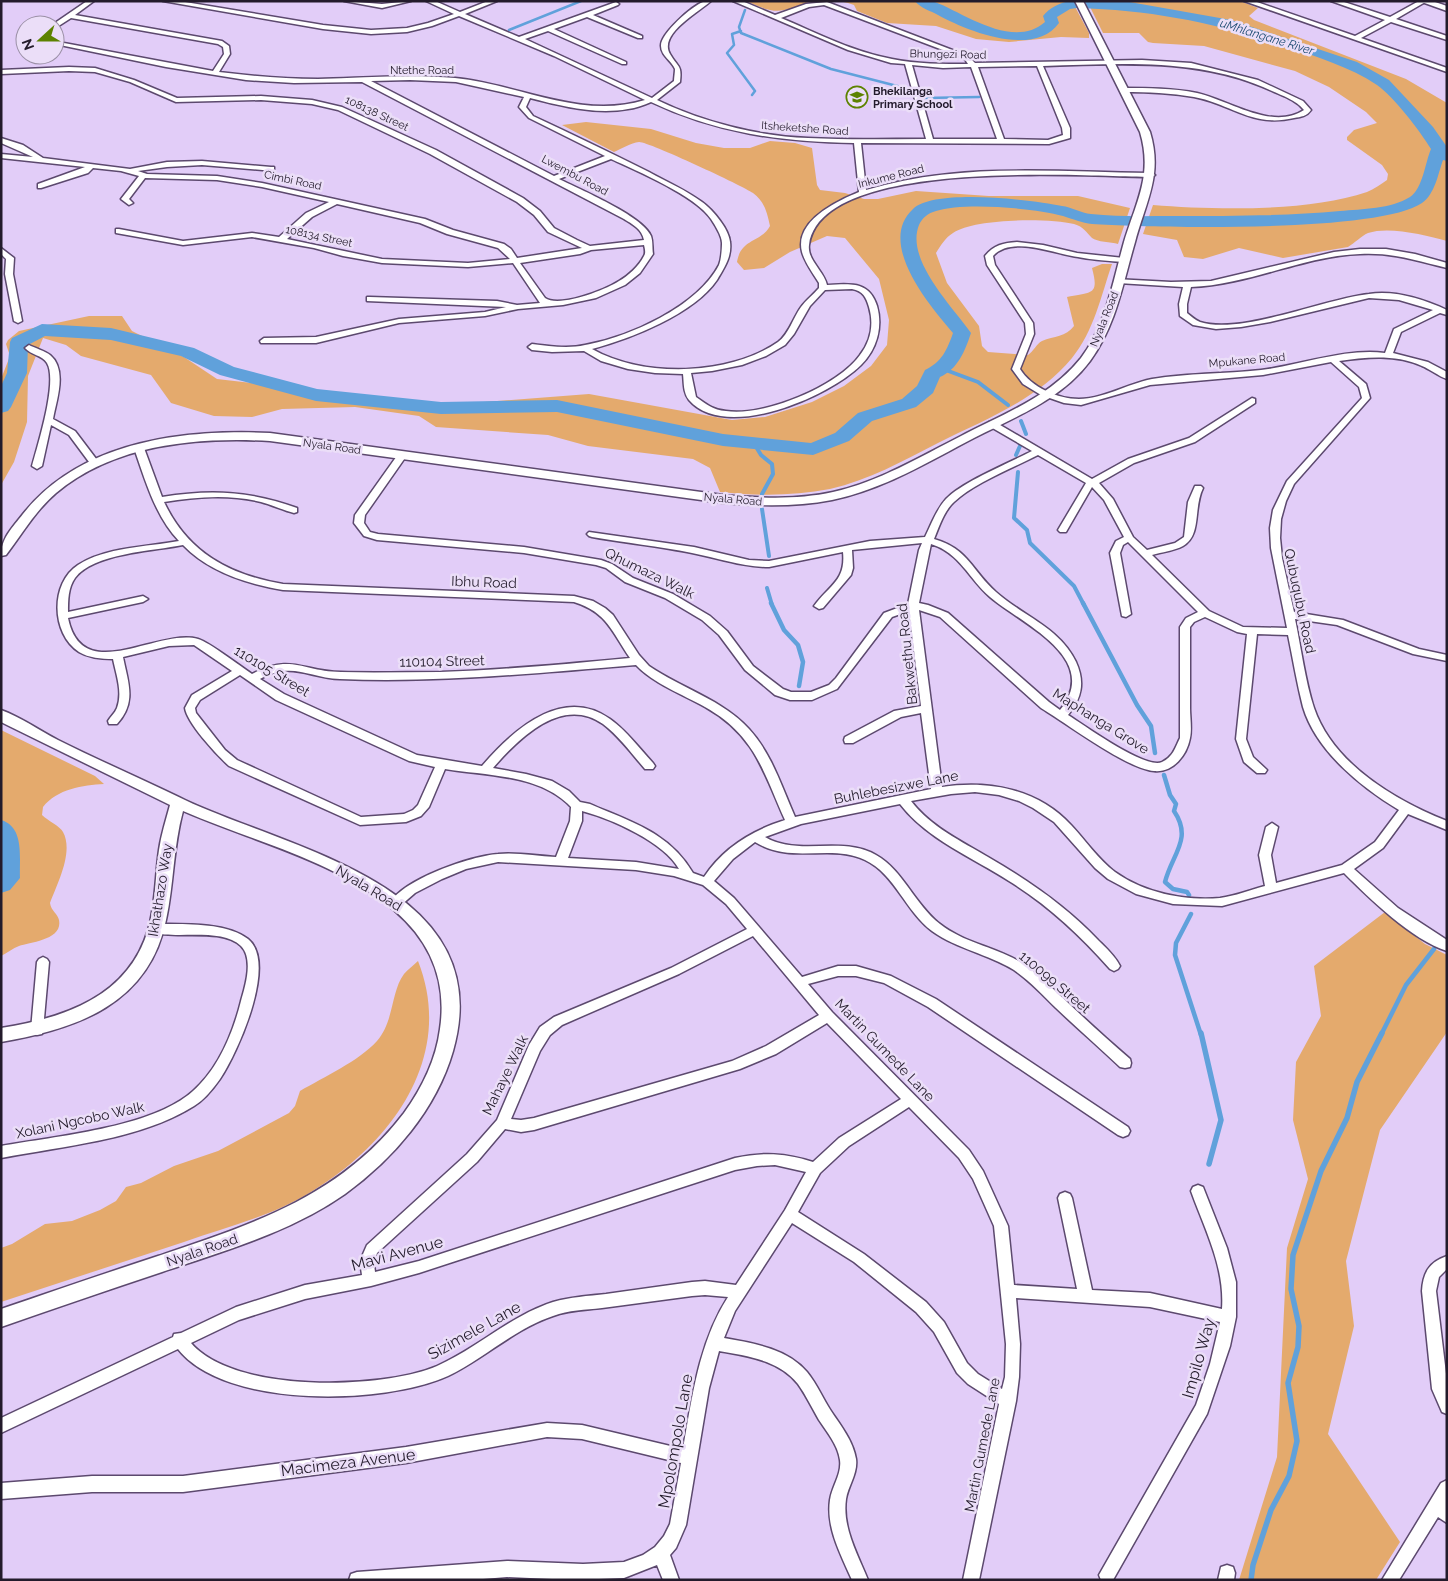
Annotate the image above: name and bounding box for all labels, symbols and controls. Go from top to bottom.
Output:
north arrow [15,15,65,65]
water label: uMhlangane River [1218,16,1316,58]
text: N [18,37,37,53]
street label: Bhungezi Road [909,47,987,62]
street label: Ntethe Road [390,64,454,77]
school or university icon: Bhekilanga Primary School [845,85,869,109]
place label: Bhekilanga Primary School [873,85,953,111]
street label: 108138 Street [343,93,411,134]
street label: Itsheketshe Road [761,119,849,138]
street label: Lwembu Road [539,152,610,198]
street label: Inkume Road [857,162,925,191]
street label: Cimbi Road [263,168,323,193]
street label: 108134 Street [284,223,354,250]
street label: Nyala Road [1087,290,1122,349]
street label: Mpukane Road [1208,351,1286,370]
street label: Nyala Road [302,436,362,457]
street label: Nyala Road [703,490,763,509]
street label: Qhumaza Walk [603,544,698,602]
street label: Qubuqubu Road [1281,547,1319,655]
street label: Ibhu Road [451,573,517,591]
street label: Bakwethu Road [894,602,920,706]
street label: 110105 Street [231,642,313,700]
street label: 110104 Street [399,652,485,670]
street label: Maphanga Grove [1050,685,1152,757]
street label: Buhlebesizwe Lane [832,767,960,807]
street label: Ikhathazo Way [145,842,175,938]
street label: Nyala Road [333,862,405,914]
street label: 110099 Street [1016,948,1094,1017]
street label: Martin Gumede Lane [832,995,938,1105]
street label: Mahaye Walk [479,1032,531,1118]
street label: Xolani Ngcobo Walk [14,1098,146,1141]
street label: Nyala Road [164,1230,240,1270]
street label: Mavi Avenue [349,1232,445,1275]
street label: Sizimele Lane [424,1297,524,1364]
street label: Impilo Way [1178,1316,1219,1400]
street label: Mpolompolo Lane [654,1372,697,1510]
street label: Martin Gumede Lane [961,1377,1003,1513]
street label: Macimeza Avenue [280,1445,416,1480]

